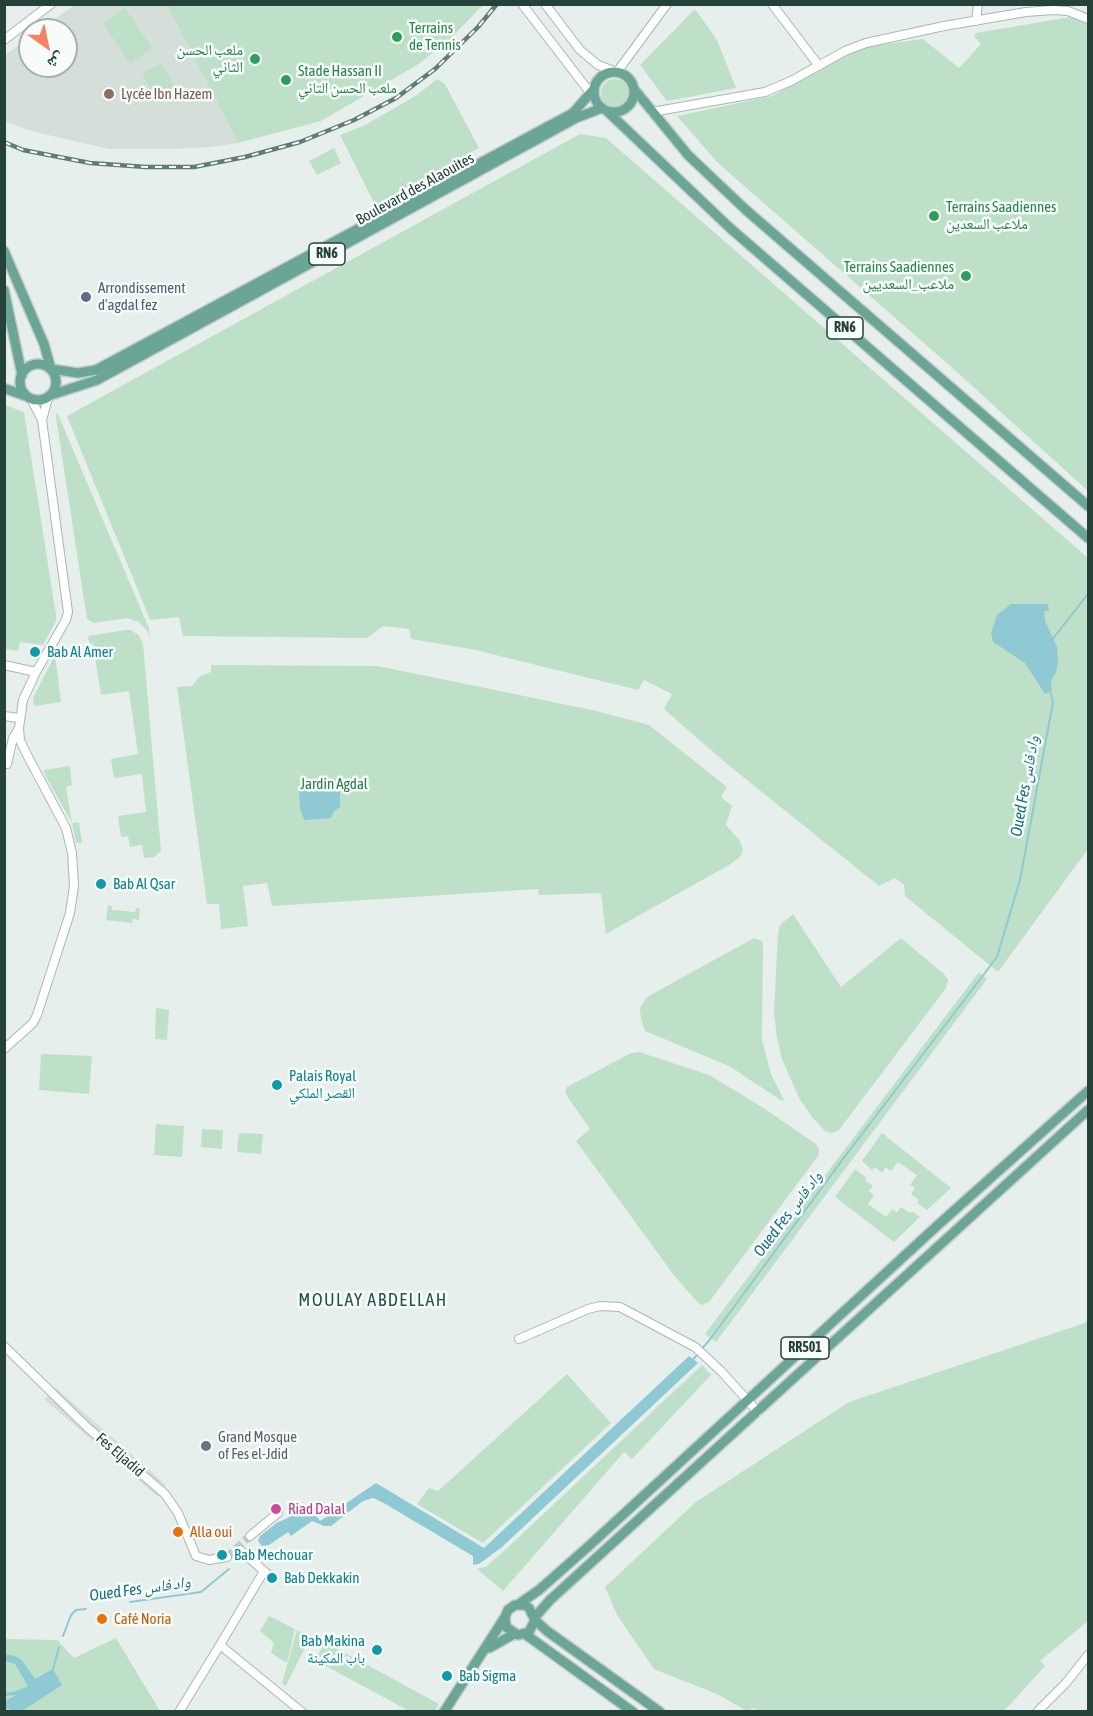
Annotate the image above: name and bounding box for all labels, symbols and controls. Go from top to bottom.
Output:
north arrow [18,18,78,78]
place label: Terrains de Tennis [409,19,461,54]
marker: Terrains de Tennis [390,30,404,44]
place label: ملعب الحسن الثاني [177,41,243,76]
text: ش [45,49,69,74]
marker: ملعب الحسن الثاني [248,52,262,66]
place label: Stade Hassan II ملعب الحسن التاني [298,62,397,97]
marker: Stade Hassan II ملعب الحسن التاني [279,73,293,87]
place label: Lycée Ibn Hazem [121,85,212,103]
marker: Lycée Ibn Hazem [102,87,116,101]
street label: Boulevard des Alaouites [353,149,477,229]
place label: Terrains Saadiennes ملاعب السعدين [946,198,1056,233]
marker: Terrains Saadiennes ملاعب السعدين [927,209,941,223]
road number: RN6 [309,243,345,265]
place label: Terrains Saadiennes ملاعب_السعديين [844,258,954,293]
marker: Terrains Saadiennes ملاعب_السعديين [959,269,973,283]
place label: Arrondissement d'agdal fez [98,279,186,314]
marker: Arrondissement d'agdal fez [79,290,93,304]
road number: RN6 [827,317,863,339]
place label: Bab Al Amer [47,643,113,661]
marker: Bab Al Amer [28,645,42,659]
water label: Oued Fes واد فاس [1007,734,1043,838]
park label: Jardin Agdal [300,775,368,793]
place label: Bab Al Qsar [113,875,175,893]
marker: Bab Al Qsar [94,877,108,891]
place label: Palais Royal القصر الملكي [289,1067,356,1102]
marker: Palais Royal القصر الملكي [270,1078,284,1092]
water label: Oued Fes واد فاس [750,1167,826,1261]
district label: MOULAY ABDELLAH [298,1289,448,1311]
road number: RR501 [781,1337,829,1359]
place label: Grand Mosque of Fes el-Jdid [218,1428,297,1463]
street label: Fes Eljadid [92,1429,148,1481]
marker: Grand Mosque of Fes el-Jdid [199,1439,213,1453]
place label: Riad Dalal [288,1500,345,1518]
marker: Riad Dalal [269,1502,283,1516]
place label: Alla oui [190,1523,232,1541]
marker: Alla oui [171,1525,185,1539]
place label: Bab Mechouar [234,1546,313,1564]
marker: Bab Mechouar [215,1548,229,1562]
place label: Bab Dekkakin [284,1569,360,1587]
marker: Bab Dekkakin [265,1571,279,1585]
water label: Oued Fes واد فاس [88,1572,192,1606]
place label: Café Noria [114,1610,171,1628]
marker: Café Noria [95,1612,109,1626]
place label: Bab Makina باب المكينة [301,1632,365,1667]
marker: Bab Makina باب المكينة [370,1643,384,1657]
place label: Bab Sigma [459,1667,516,1685]
marker: Bab Sigma [440,1669,454,1683]

